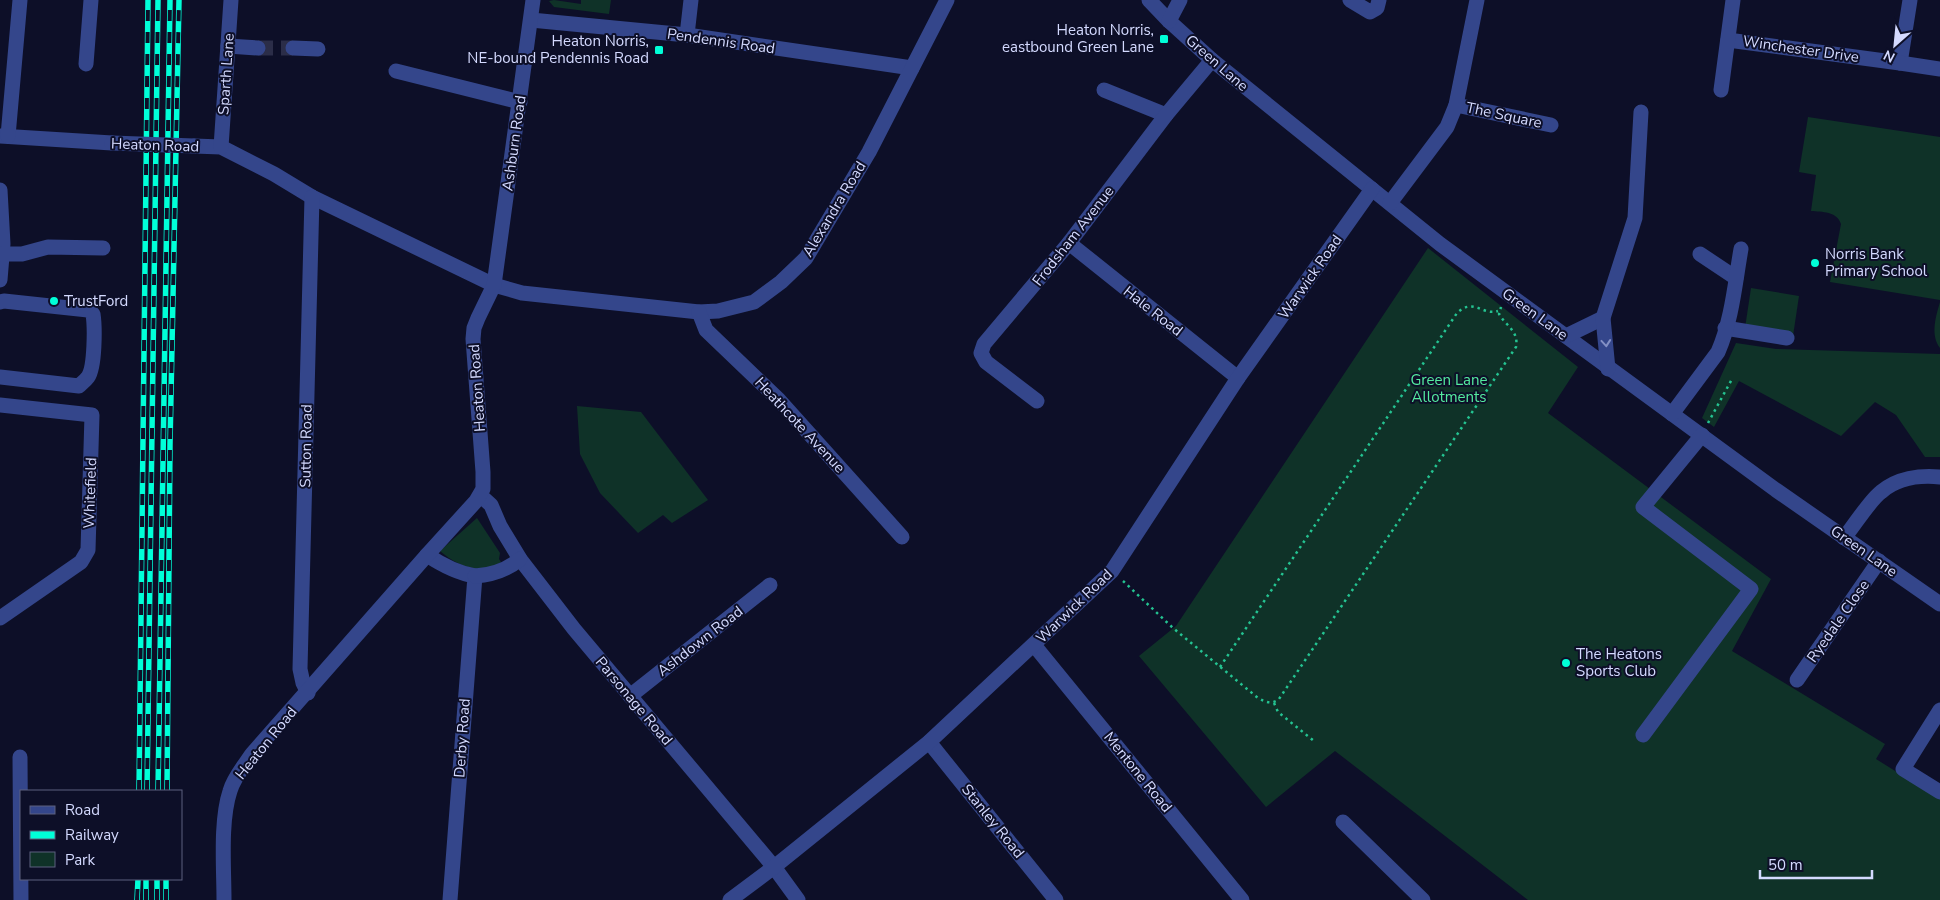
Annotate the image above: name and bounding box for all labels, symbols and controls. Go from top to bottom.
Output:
place label: Heaton Norris, eastbound Green Lane [1002,20,1154,57]
north arrow [1870,20,1920,70]
street label: Pendennis Road [666,24,776,58]
street label: Green Lane [1181,30,1253,96]
place label: Heaton Norris, NE-bound Pendennis Road [467,31,649,68]
street label: Winchester Drive [1742,31,1860,67]
street label: Sparth Lane [213,32,239,116]
marker: Heaton Norris, eastbound Green Lane [1158,33,1170,45]
marker: Heaton Norris, NE-bound Pendennis Road [653,44,665,56]
text: N [1880,45,1898,67]
street label: Ashburn Road [497,94,531,192]
street label: The Square [1464,97,1544,133]
street label: Heaton Road [111,133,199,157]
street label: Alexandra Road [798,157,870,261]
street label: Frodsham Avenue [1028,182,1118,290]
street label: Warwick Road [1273,231,1347,323]
place label: Norris Bank Primary School [1825,244,1928,281]
marker: Norris Bank Primary School [1809,257,1821,269]
street label: Hale Road [1119,281,1187,341]
street label: Green Lane [1498,283,1572,345]
place label: TrustFord [64,291,128,311]
marker: TrustFord [48,295,60,307]
one-way arrow [1600,339,1611,347]
street label: Heaton Road [464,343,490,433]
park label: Green Lane Allotments [1410,370,1488,407]
street label: Heathcote Avenue [750,373,850,477]
street label: Sutton Road [295,404,317,488]
street label: Whitefield [79,457,101,529]
street label: Green Lane [1827,521,1901,581]
street label: Warwick Road [1032,565,1116,647]
street label: Ryedale Close [1802,576,1874,666]
street label: Ashdown Road [653,601,747,681]
place label: The Heatons Sports Club [1576,644,1662,681]
street label: Parsonage Road [591,652,677,750]
marker: The Heatons Sports Club [1560,657,1572,669]
street label: Derby Road [449,698,475,778]
street label: Heaton Road [230,702,302,784]
street label: Mentone Road [1099,728,1177,816]
street label: Stanley Road [957,780,1029,862]
legend [20,790,182,880]
text: Road [65,800,100,820]
text: Railway [65,825,119,845]
scale bar [1760,848,1872,880]
text: Park [65,850,95,870]
text: 50 m [1768,855,1803,875]

